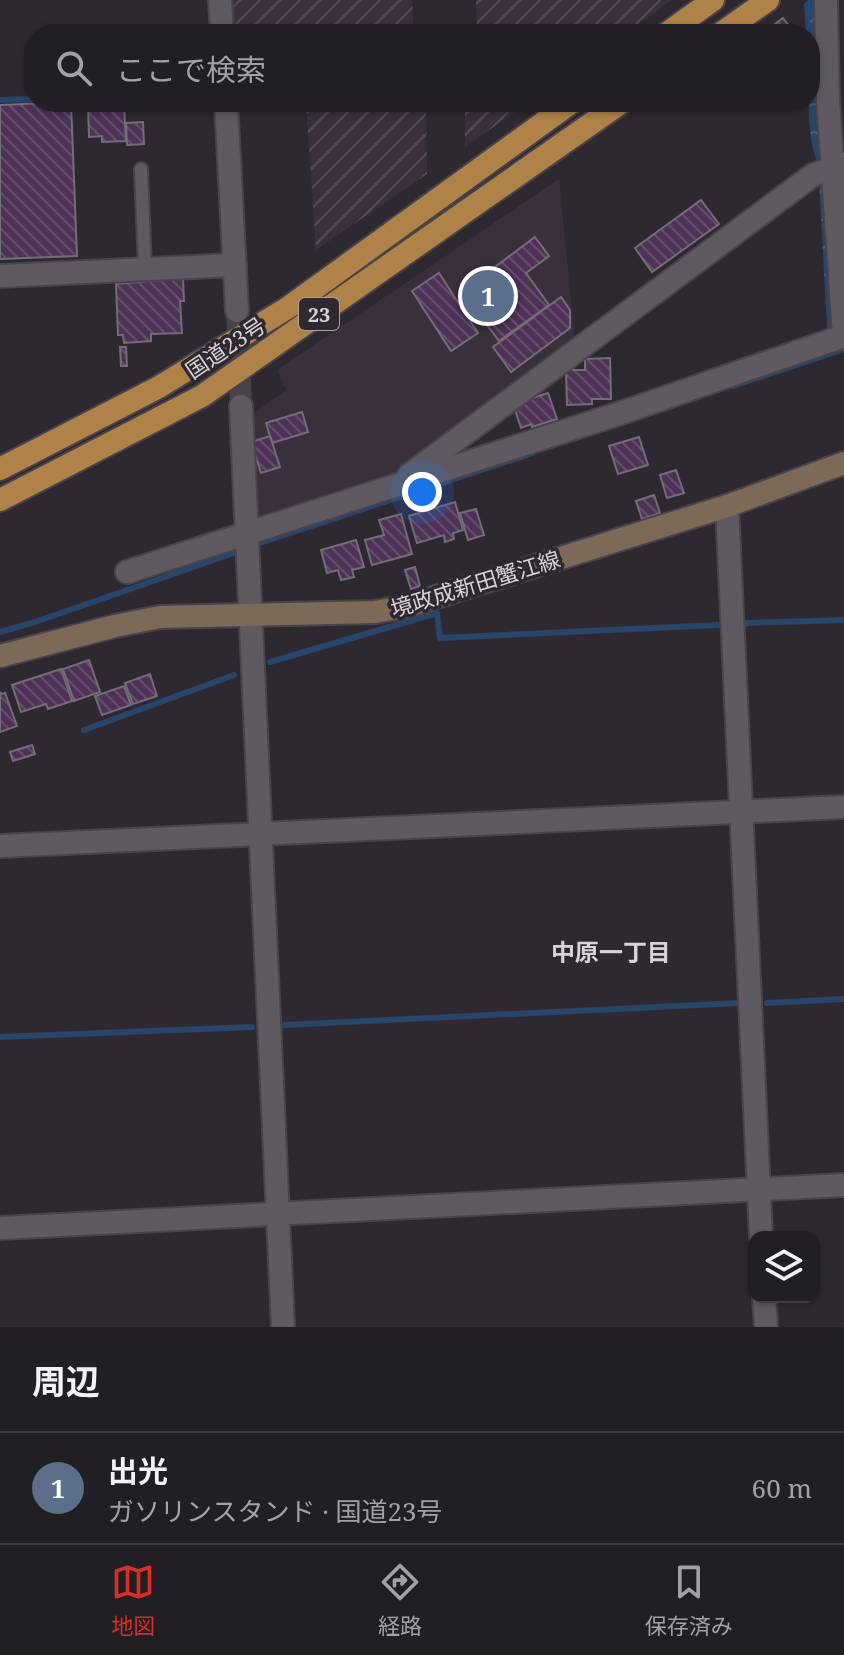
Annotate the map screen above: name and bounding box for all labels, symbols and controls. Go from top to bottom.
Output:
search box [24,24,820,112]
icon: search [52,46,96,90]
text: ここで検索 [116,49,266,90]
pin: 1 [462,266,514,326]
road number: 23 [299,298,339,330]
street label: 国道23号 [179,309,271,385]
your location [402,472,442,512]
street label: 境政成新田蟹江線 [386,543,564,623]
district label: 中原一丁目 [551,935,671,968]
map controls [748,1231,820,1303]
button: layers [748,1231,820,1303]
text: 周辺 [32,1358,100,1404]
text: 出光 [108,1450,168,1491]
text: 1 [51,1470,65,1506]
text: 60 m [752,1470,812,1506]
text: ガソリンスタンド · 国道23号 [108,1493,443,1529]
tab: 地図 [111,1560,155,1640]
tab: 経路 [378,1560,422,1640]
tab: 保存済み [645,1560,733,1640]

